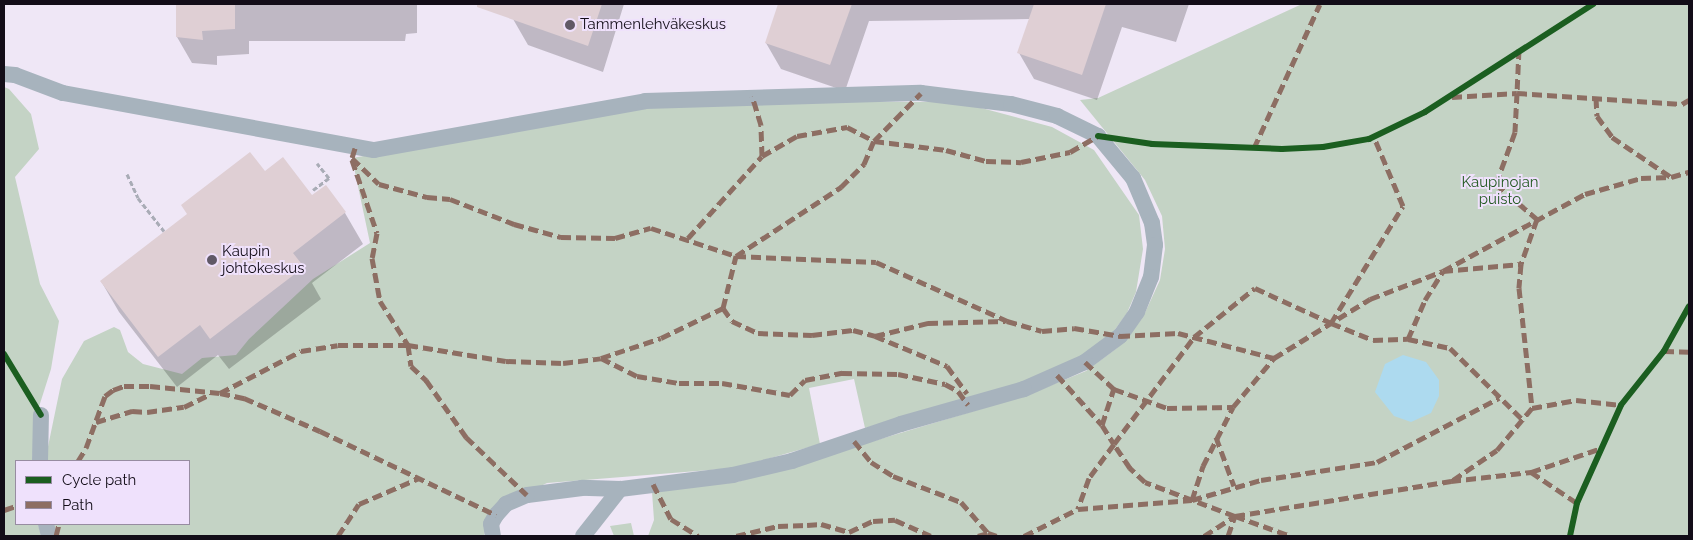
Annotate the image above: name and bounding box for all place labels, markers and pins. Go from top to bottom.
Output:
place label: Tammenlehväkeskus [580,16,726,34]
marker: Tammenlehväkeskus [564,19,576,31]
place label: Kaupin johtokeskus [222,242,304,277]
marker: Kaupin johtokeskus [206,254,218,266]

